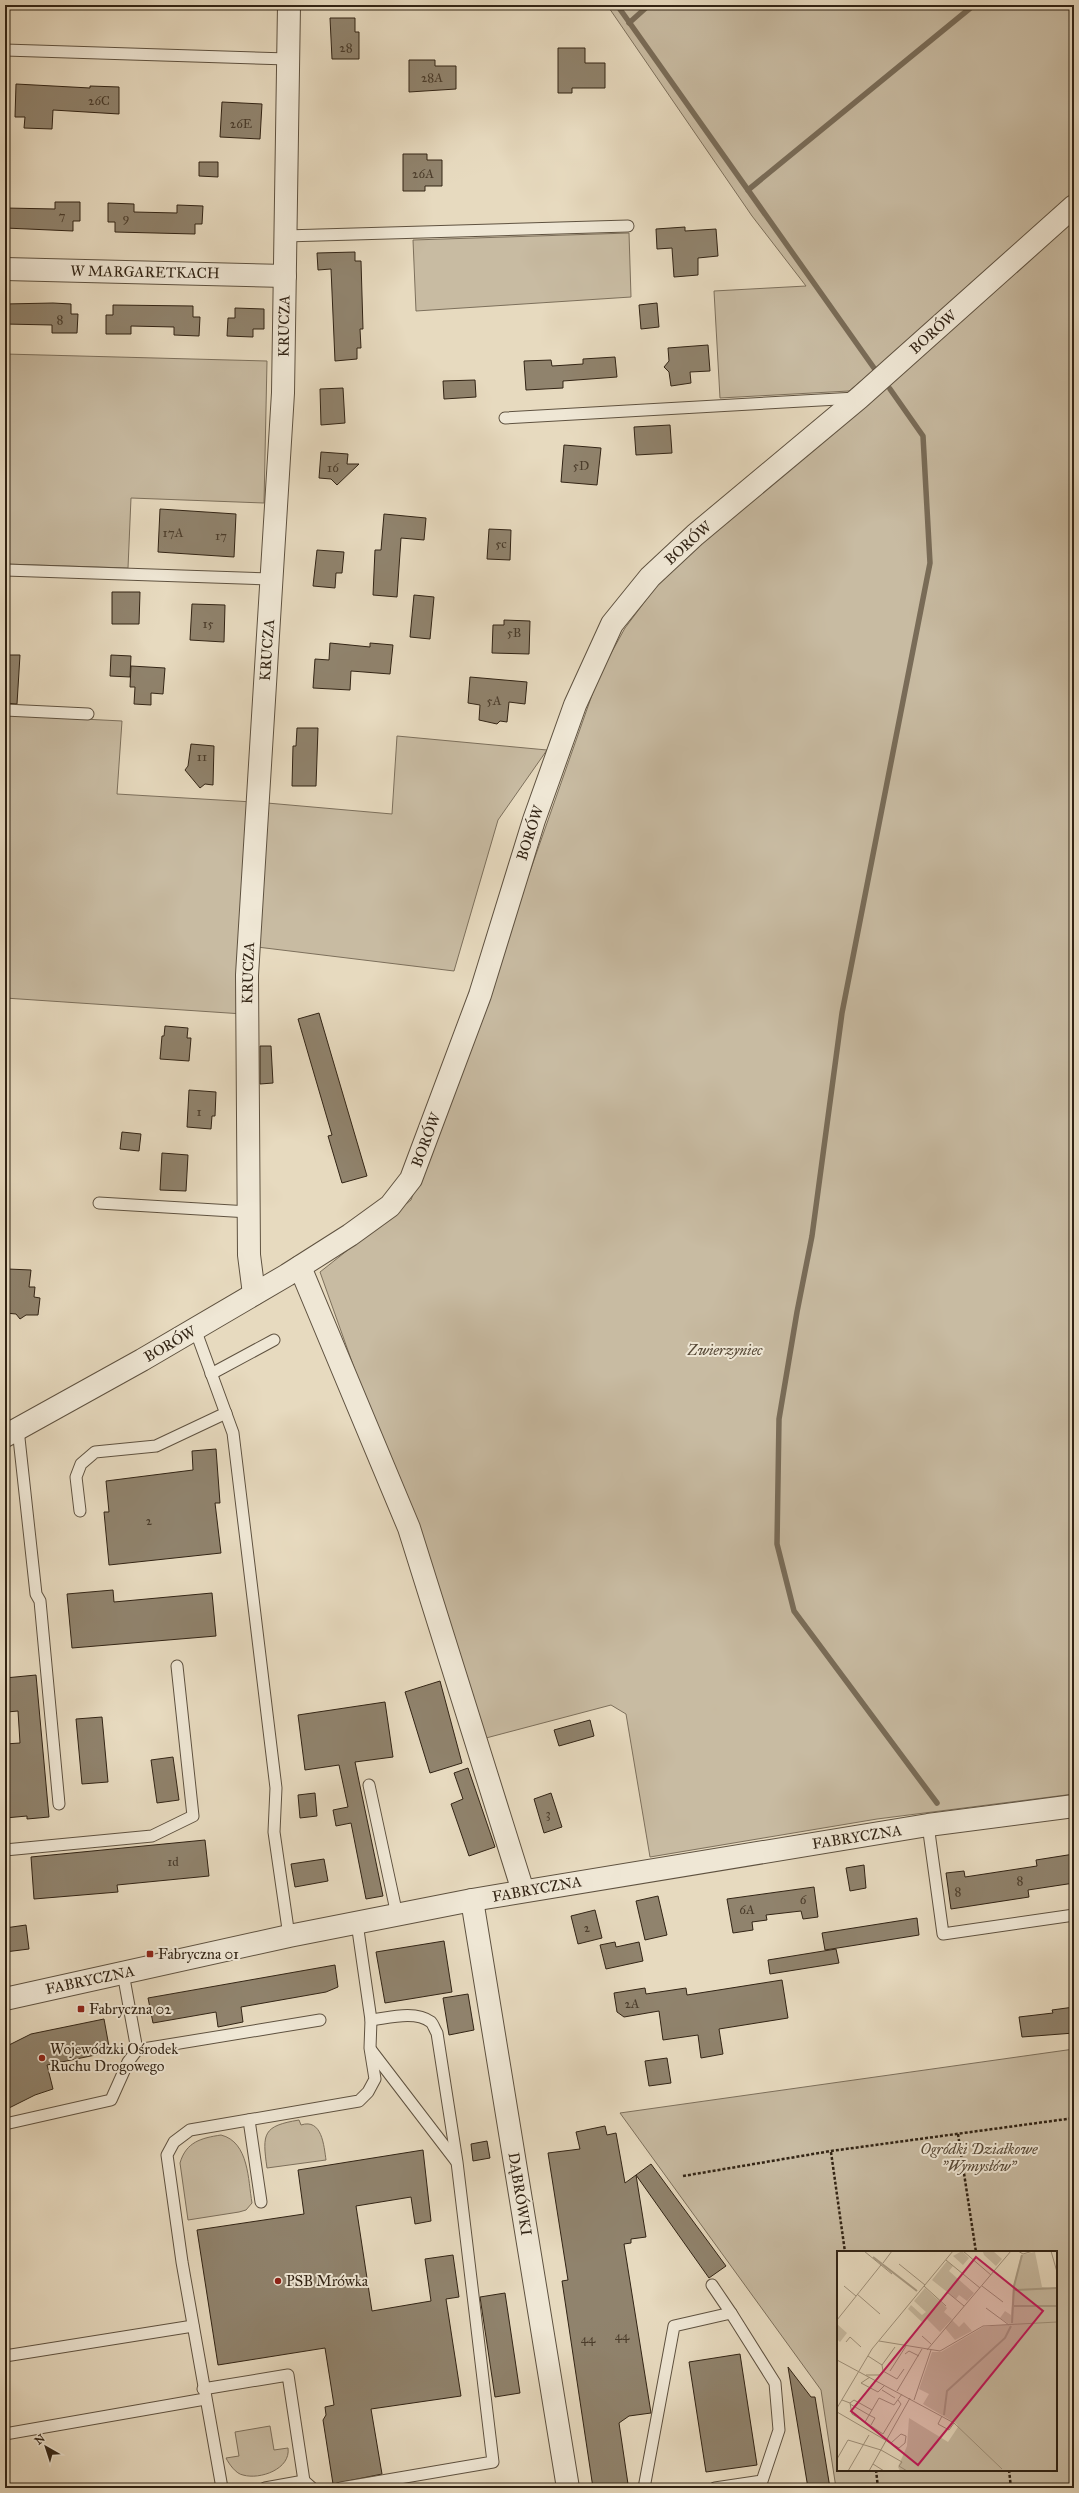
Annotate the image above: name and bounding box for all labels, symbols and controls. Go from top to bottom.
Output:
house number: 28 [339,40,353,56]
house number: 28A [421,70,443,86]
house number: 26C [88,93,110,109]
house number: 26E [230,116,252,132]
house number: 26A [412,166,434,182]
house number: 7 [59,208,66,224]
house number: 9 [123,210,130,226]
street label: W MARGARETKACH [70,262,220,282]
street label: KRUCZA [274,295,294,357]
street label: BORÓW [905,305,961,358]
house number: 8 [57,312,64,328]
house number: 5D [573,458,589,474]
house number: 16 [327,460,339,476]
street label: BORÓW [660,516,716,569]
house number: 17A [163,525,184,541]
house number: 17 [215,528,227,544]
house number: 5c [495,536,507,552]
house number: 15 [202,616,214,632]
street label: KRUCZA [256,618,278,682]
house number: 5B [507,625,521,641]
house number: 5A [487,693,502,709]
house number: 11 [197,749,207,765]
street label: BORÓW [512,802,548,863]
street label: KRUCZA [238,942,258,1004]
house number: 1 [196,1104,202,1120]
street label: BORÓW [406,1109,445,1170]
street label: BORÓW [140,1321,200,1366]
park label: Zwierzyniec [687,1341,763,1359]
house number: 2 [146,1513,153,1529]
house number: 3 [545,1806,551,1822]
street label: FABRYCZNA [811,1821,903,1853]
house number: 1d [167,1854,179,1870]
street label: FABRYCZNA [491,1872,583,1906]
house number: 8 [1017,1873,1024,1889]
house number: 8 [955,1884,962,1900]
house number: 6 [800,1892,807,1908]
house number: 6A [739,1902,755,1918]
house number: 2 [584,1920,591,1936]
place label: Fabryczna 01 [158,1945,239,1963]
marker: Fabryczna 01 [145,1949,155,1959]
street label: FABRYCZNA [44,1962,136,1998]
house number: 2A [624,1996,640,2012]
place label: Fabryczna 02 [89,2000,172,2018]
marker: Fabryczna 02 [76,2004,86,2014]
place label: Wojewódzki Ośrodek Ruchu Drogowego [50,2040,178,2075]
marker: Wojewódzki Ośrodek Ruchu Drogowego [37,2053,47,2063]
park label: Ogródki Działkowe "Wymysłów" [921,2140,1038,2175]
street label: DĄBRÓWKI [505,2151,536,2237]
inset map [837,2251,1057,2471]
place label: PSB Mrówka [286,2272,369,2290]
marker: PSB Mrówka [273,2276,283,2286]
house number: 44 [615,2328,630,2344]
house number: 44 [581,2331,596,2347]
north arrow [26,2427,66,2467]
text: N [32,2431,48,2448]

